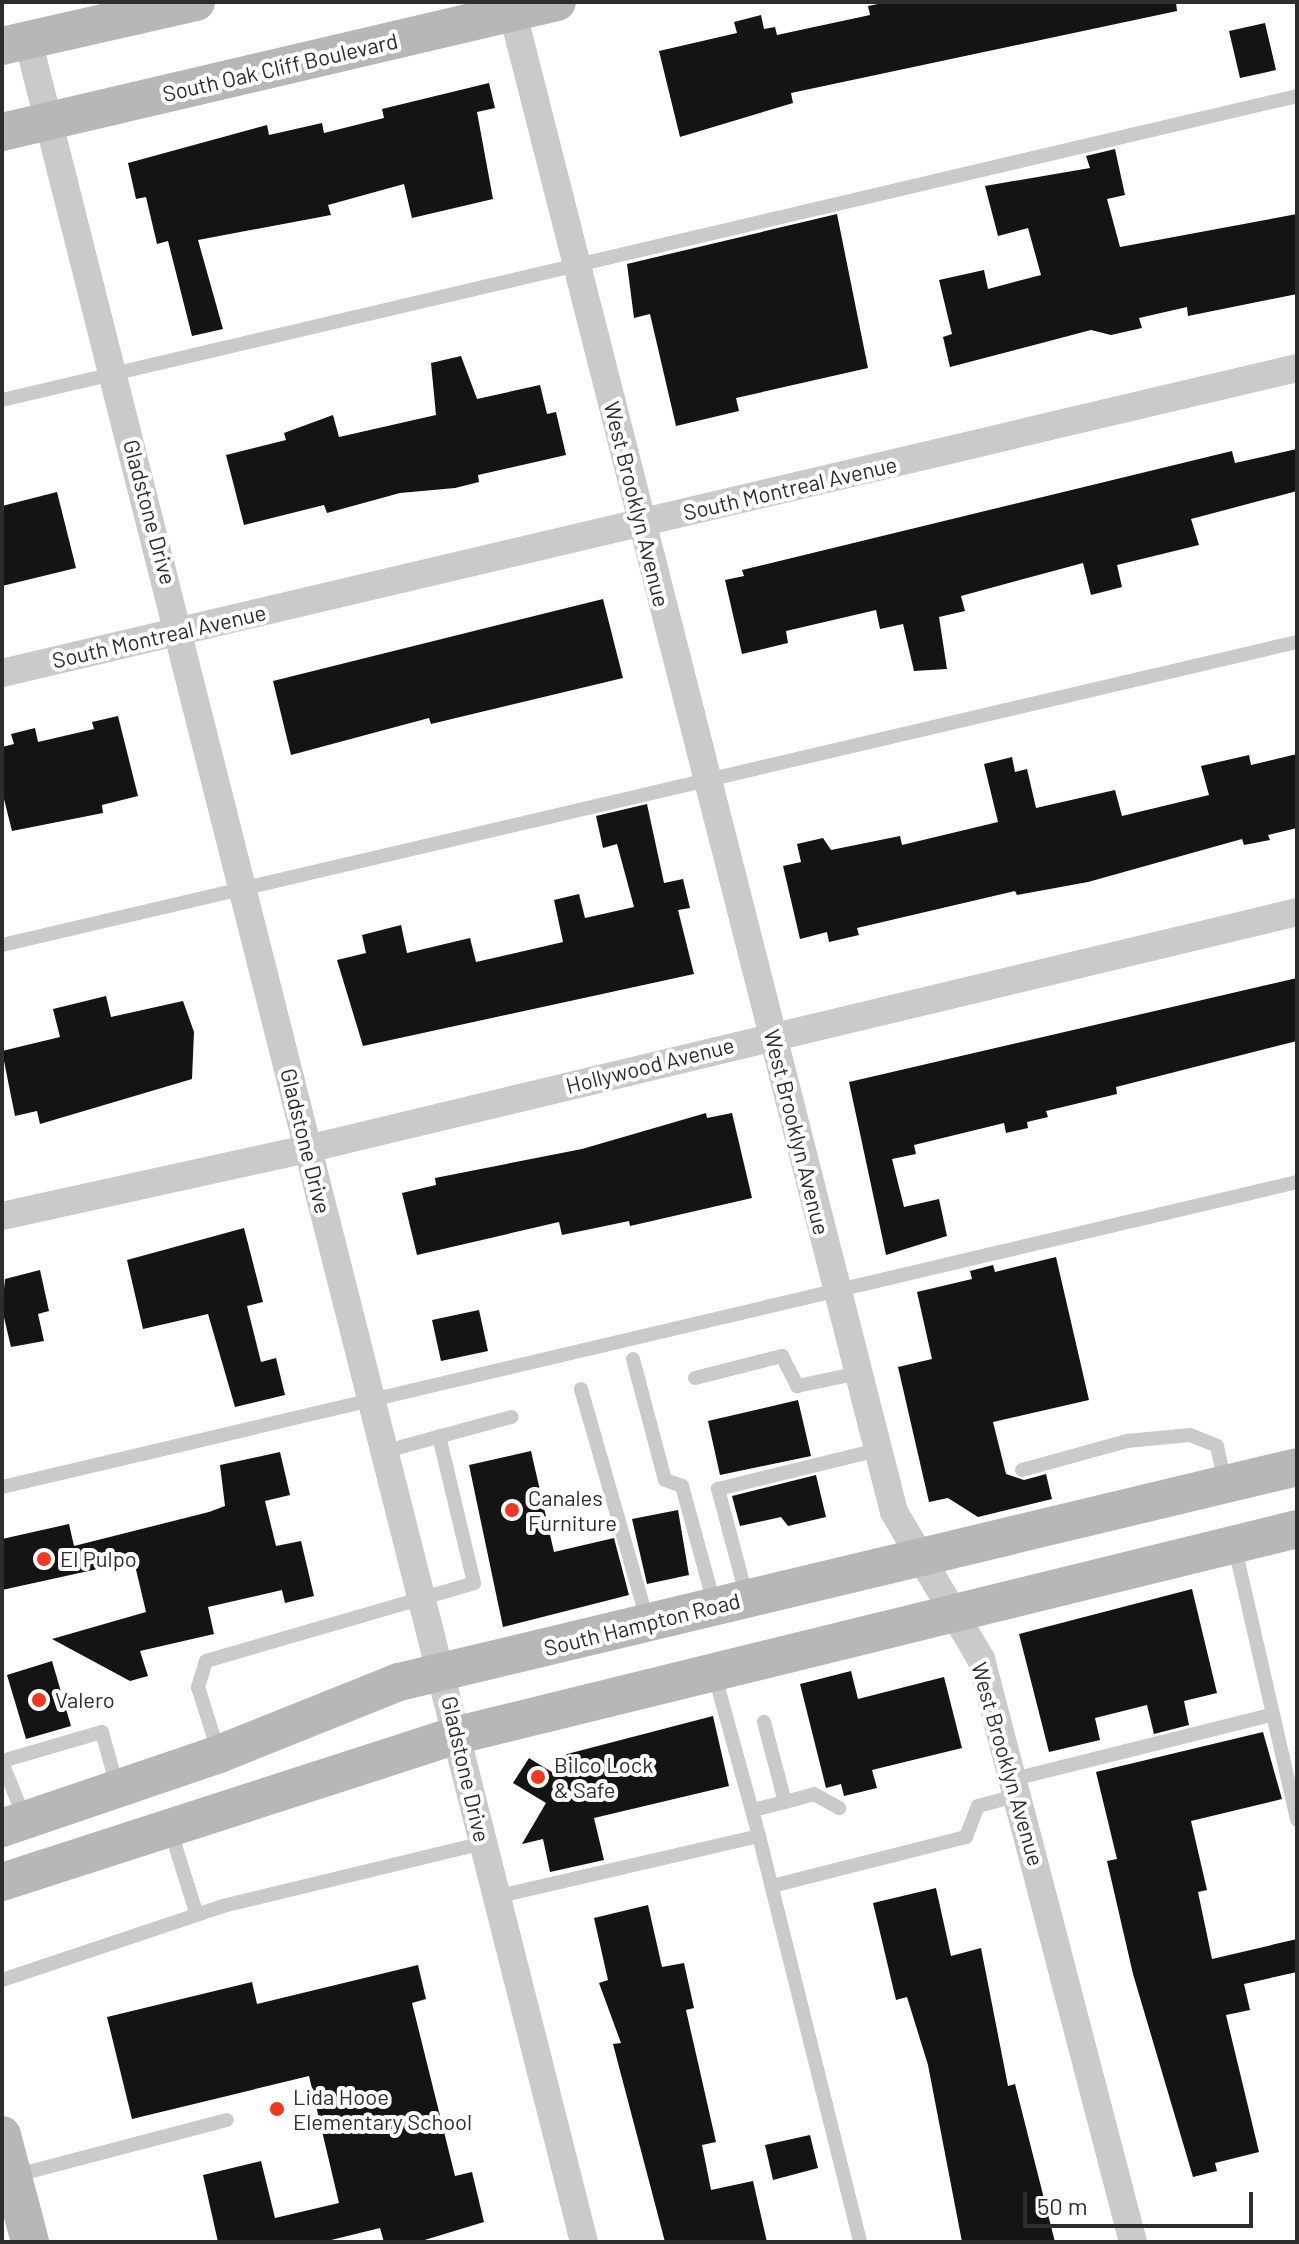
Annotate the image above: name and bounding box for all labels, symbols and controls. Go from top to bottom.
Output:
street label: South Oak Cliff Boulevard [160,27,400,107]
street label: West Brooklyn Avenue [599,399,675,609]
street label: Gladstone Drive [118,437,182,587]
street label: South Montreal Avenue [681,451,899,525]
street label: South Montreal Avenue [50,599,268,673]
street label: West Brooklyn Avenue [759,1027,835,1237]
street label: Hollywood Avenue [563,1031,737,1099]
street label: Gladstone Drive [275,1066,337,1216]
place label: Canales Furniture [528,1484,617,1536]
marker: Canales Furniture [503,1501,521,1519]
place label: El Pulpo [60,1546,137,1572]
marker: El Pulpo [35,1550,53,1568]
street label: South Hampton Road [541,1587,743,1661]
street label: West Brooklyn Avenue [966,1659,1050,1869]
place label: Valero [55,1687,115,1713]
marker: Valero [30,1691,48,1709]
street label: Gladstone Drive [436,1694,496,1844]
place label: Bilco Lock & Safe [554,1751,653,1802]
marker: Bilco Lock & Safe [529,1768,547,1786]
place label: Lida Hooe Elementary School [293,2083,472,2134]
marker: Lida Hooe Elementary School [268,2100,286,2118]
scale bar [1027,2176,1257,2226]
text: 50 m [1037,2191,1088,2220]

